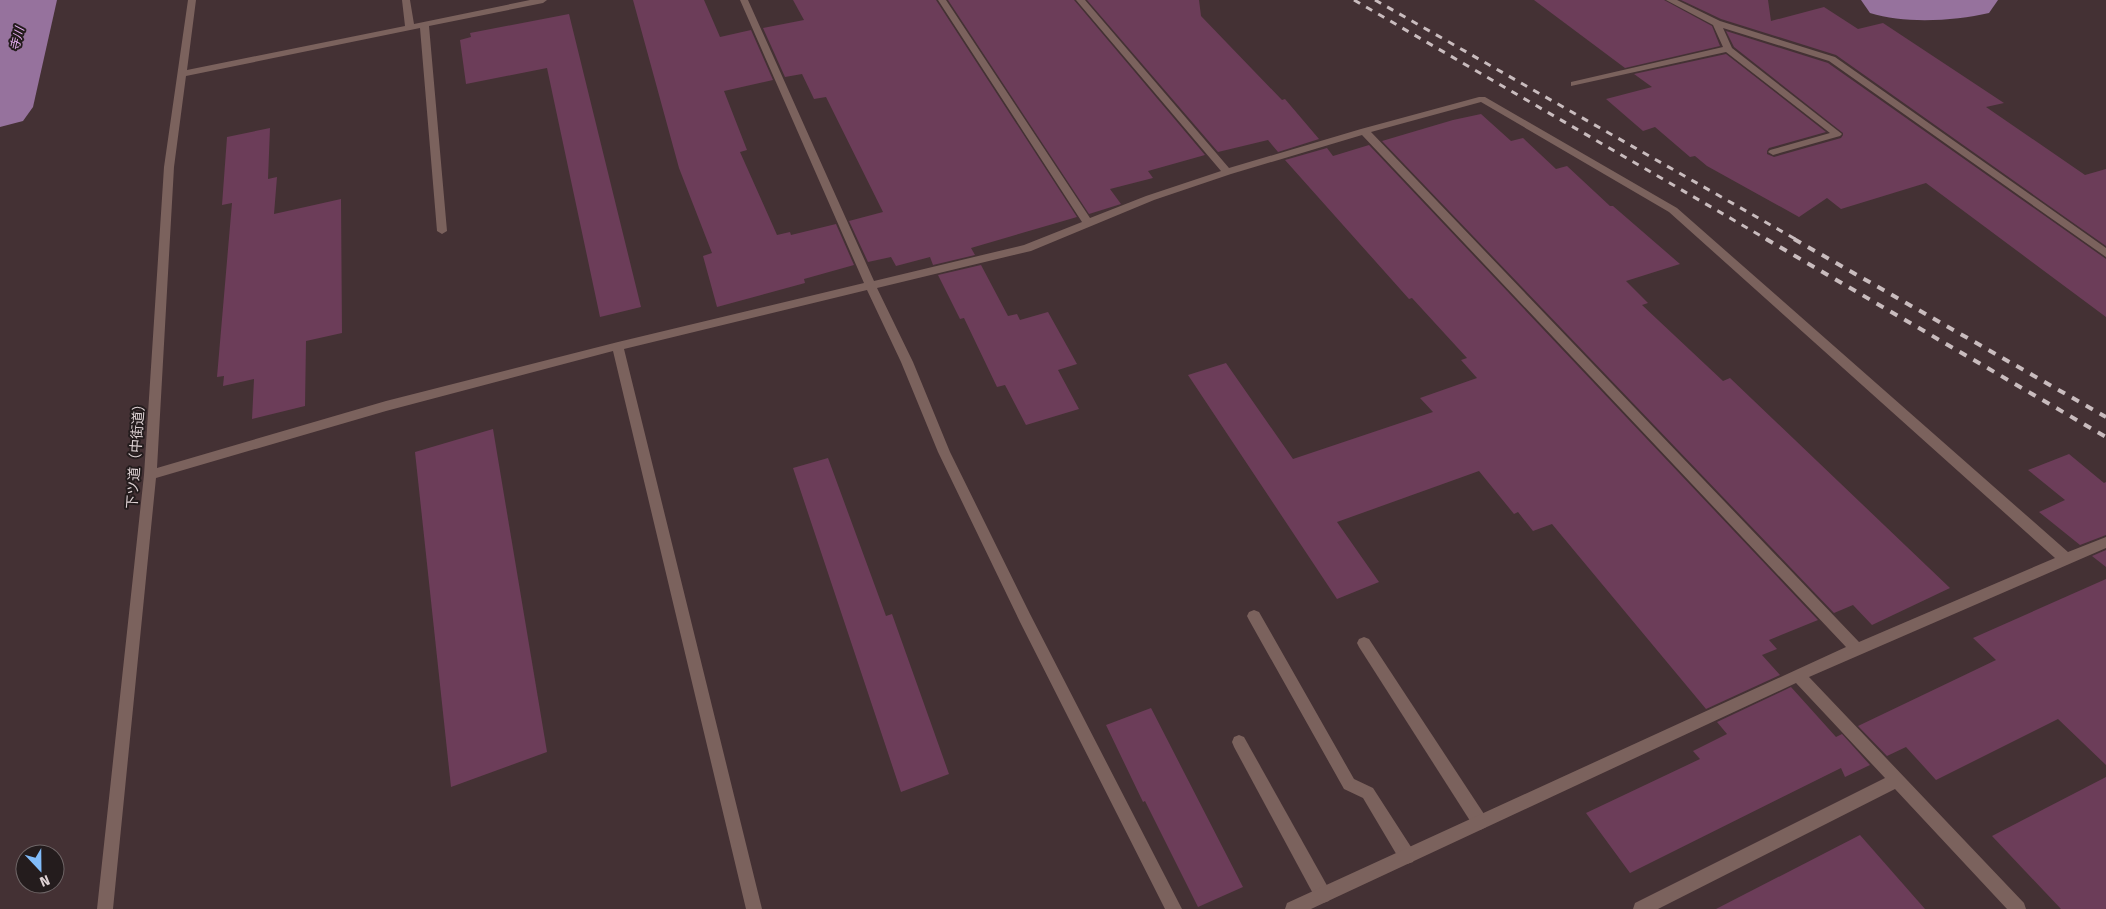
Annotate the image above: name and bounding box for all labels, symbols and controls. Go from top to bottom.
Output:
water label: 寺川 [7,24,27,52]
street label: 下ツ道（中街道） [124,397,148,509]
north arrow [15,844,65,894]
text: N [37,871,52,890]

